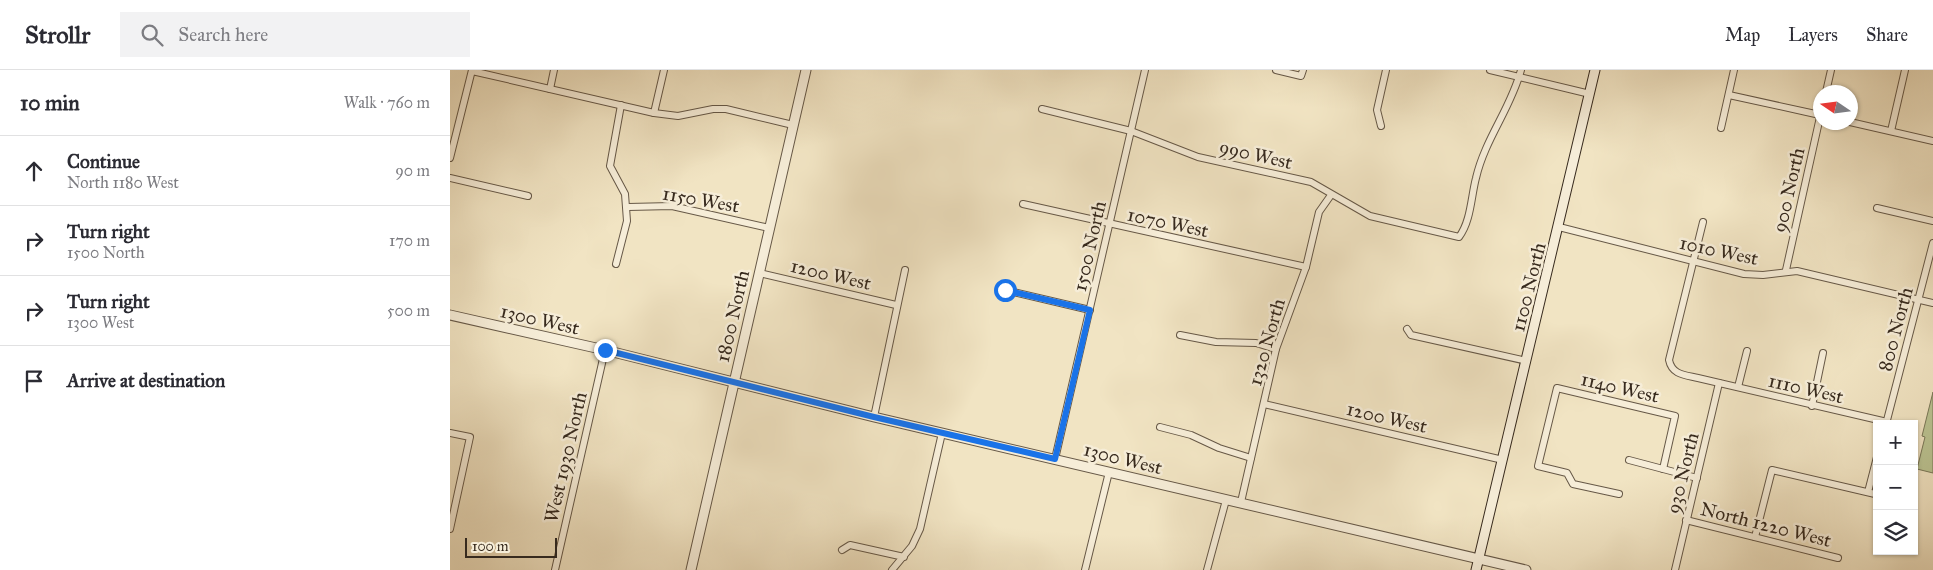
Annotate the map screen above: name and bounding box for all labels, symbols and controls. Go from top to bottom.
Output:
search box [120,12,470,57]
text: Strollr [25,20,90,50]
icon: search [138,21,166,49]
text: Search here [178,23,268,46]
text: Map [1725,24,1760,46]
text: Layers [1788,24,1838,46]
text: Share [1866,24,1908,46]
north arrow [1813,85,1858,130]
text: 10 min [20,90,80,116]
text: Walk · 760 m [344,93,430,112]
street label: 990 West [1217,135,1295,174]
street label: 900 North [1768,145,1809,235]
text: Continue [67,150,140,173]
icon: ahead [20,157,48,185]
text: 90 m [395,161,430,180]
text: North 1180 West [67,173,179,192]
street label: 1150 West [661,181,741,218]
street label: 1500 North [1068,198,1111,294]
street label: 1070 West [1125,203,1211,242]
text: Turn right [67,220,150,243]
icon: right [20,227,48,255]
text: 170 m [389,231,430,250]
street label: 1010 West [1678,231,1761,270]
street label: 1100 North [1506,240,1551,334]
text: 1500 North [67,243,145,262]
street label: 1200 West [788,254,874,295]
street label: 1800 North [711,267,754,364]
route start [994,279,1017,302]
street label: 800 North [1873,284,1918,374]
text: Turn right [67,290,150,313]
street label: 1320 North [1243,296,1290,388]
icon: right [20,297,48,325]
street label: 1300 West [498,299,582,340]
text: 500 m [387,301,430,320]
text: 1300 West [67,313,135,332]
route end [594,339,617,362]
icon: arrive [20,367,48,395]
street label: 1140 West [1579,367,1662,408]
text: Arrive at destination [67,369,225,392]
street label: 1110 West [1766,369,1846,408]
street label: West 1930 North [539,389,592,525]
street label: 1200 West [1344,397,1430,438]
map controls [1873,420,1918,555]
button: + [1873,420,1918,465]
street label: 930 North [1661,430,1704,516]
street label: 1300 West [1081,438,1165,479]
button: − [1873,465,1918,510]
street label: North 1220 West [1698,497,1834,552]
button: layers [1873,510,1918,555]
scale bar [465,535,558,558]
text: 100 m [472,538,509,555]

